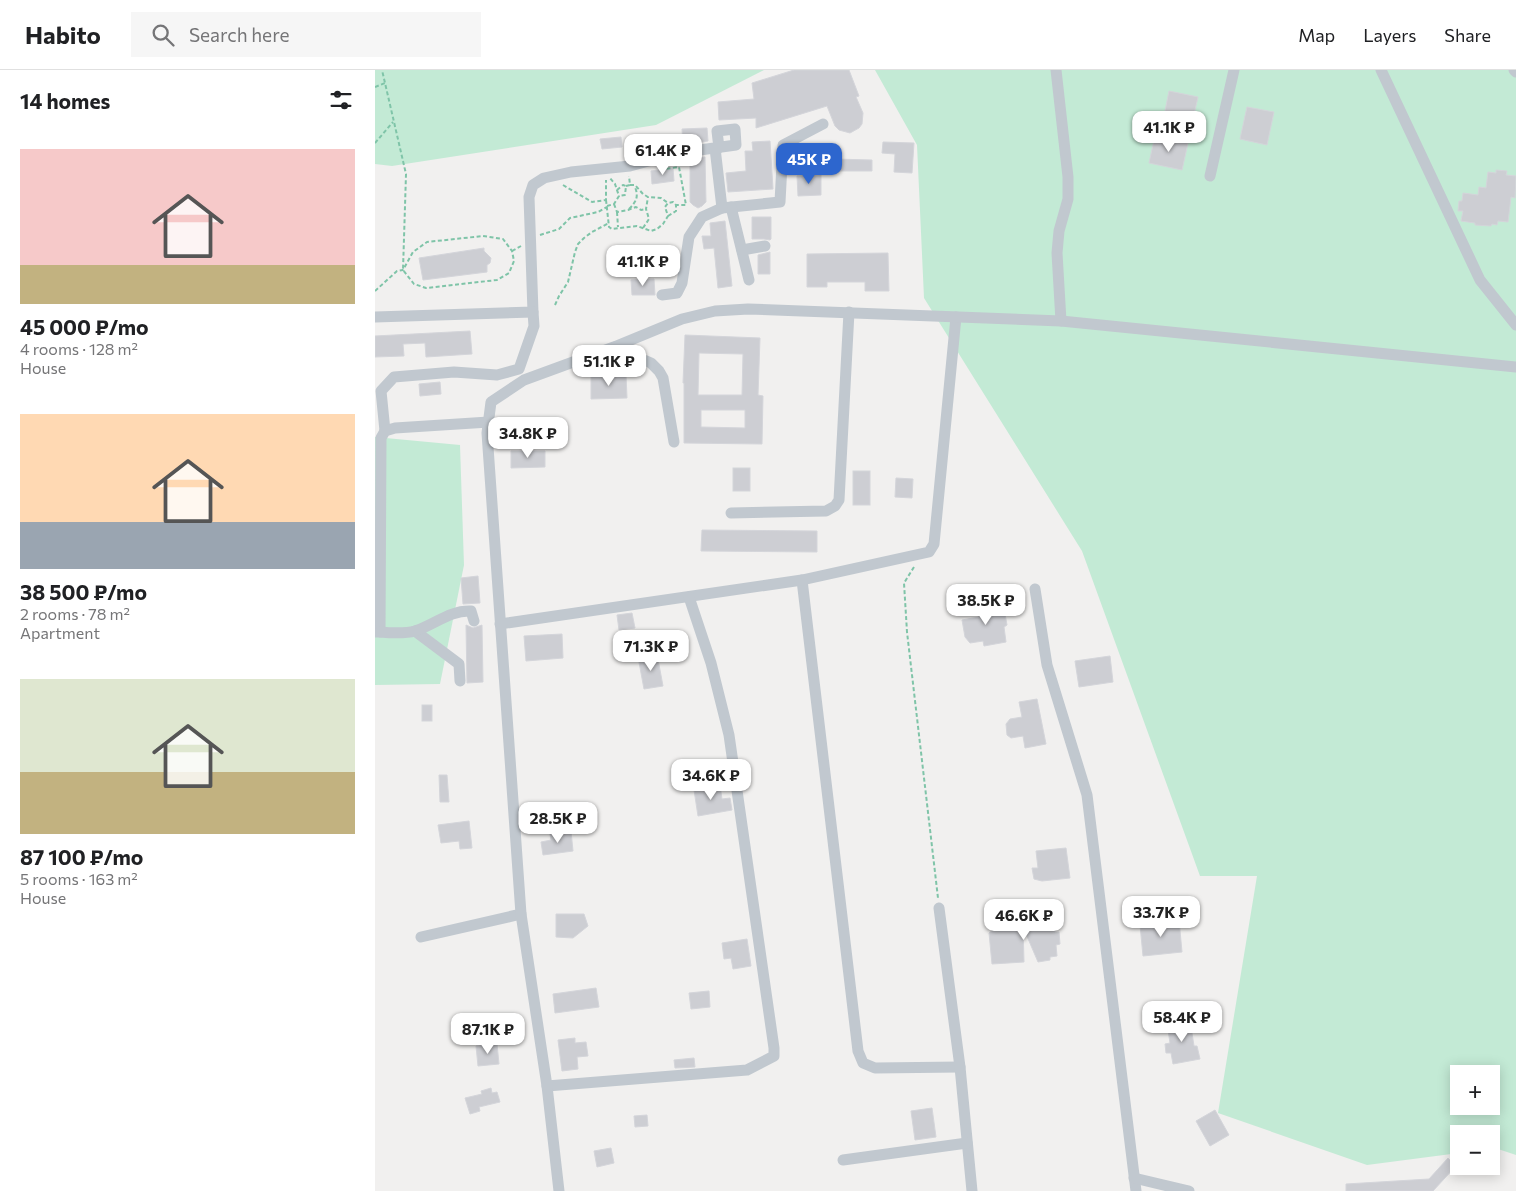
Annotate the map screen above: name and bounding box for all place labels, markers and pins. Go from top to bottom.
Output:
pin: 41.1K ₽ [1123,111,1215,153]
pin: 61.4K ₽ [617,134,709,176]
pin: 45K ₽ [774,142,844,185]
pin: 41.1K ₽ [597,244,689,287]
pin: 51.1K ₽ [563,344,655,387]
pin: 34.8K ₽ [482,416,574,459]
pin: 38.5K ₽ [940,584,1032,626]
pin: 71.3K ₽ [605,630,697,672]
pin: 34.6K ₽ [665,758,757,801]
pin: 28.5K ₽ [512,802,604,844]
pin: 33.7K ₽ [1115,896,1207,938]
pin: 46.6K ₽ [978,898,1070,941]
pin: 58.4K ₽ [1136,1000,1228,1043]
pin: 87.1K ₽ [442,1012,534,1055]

